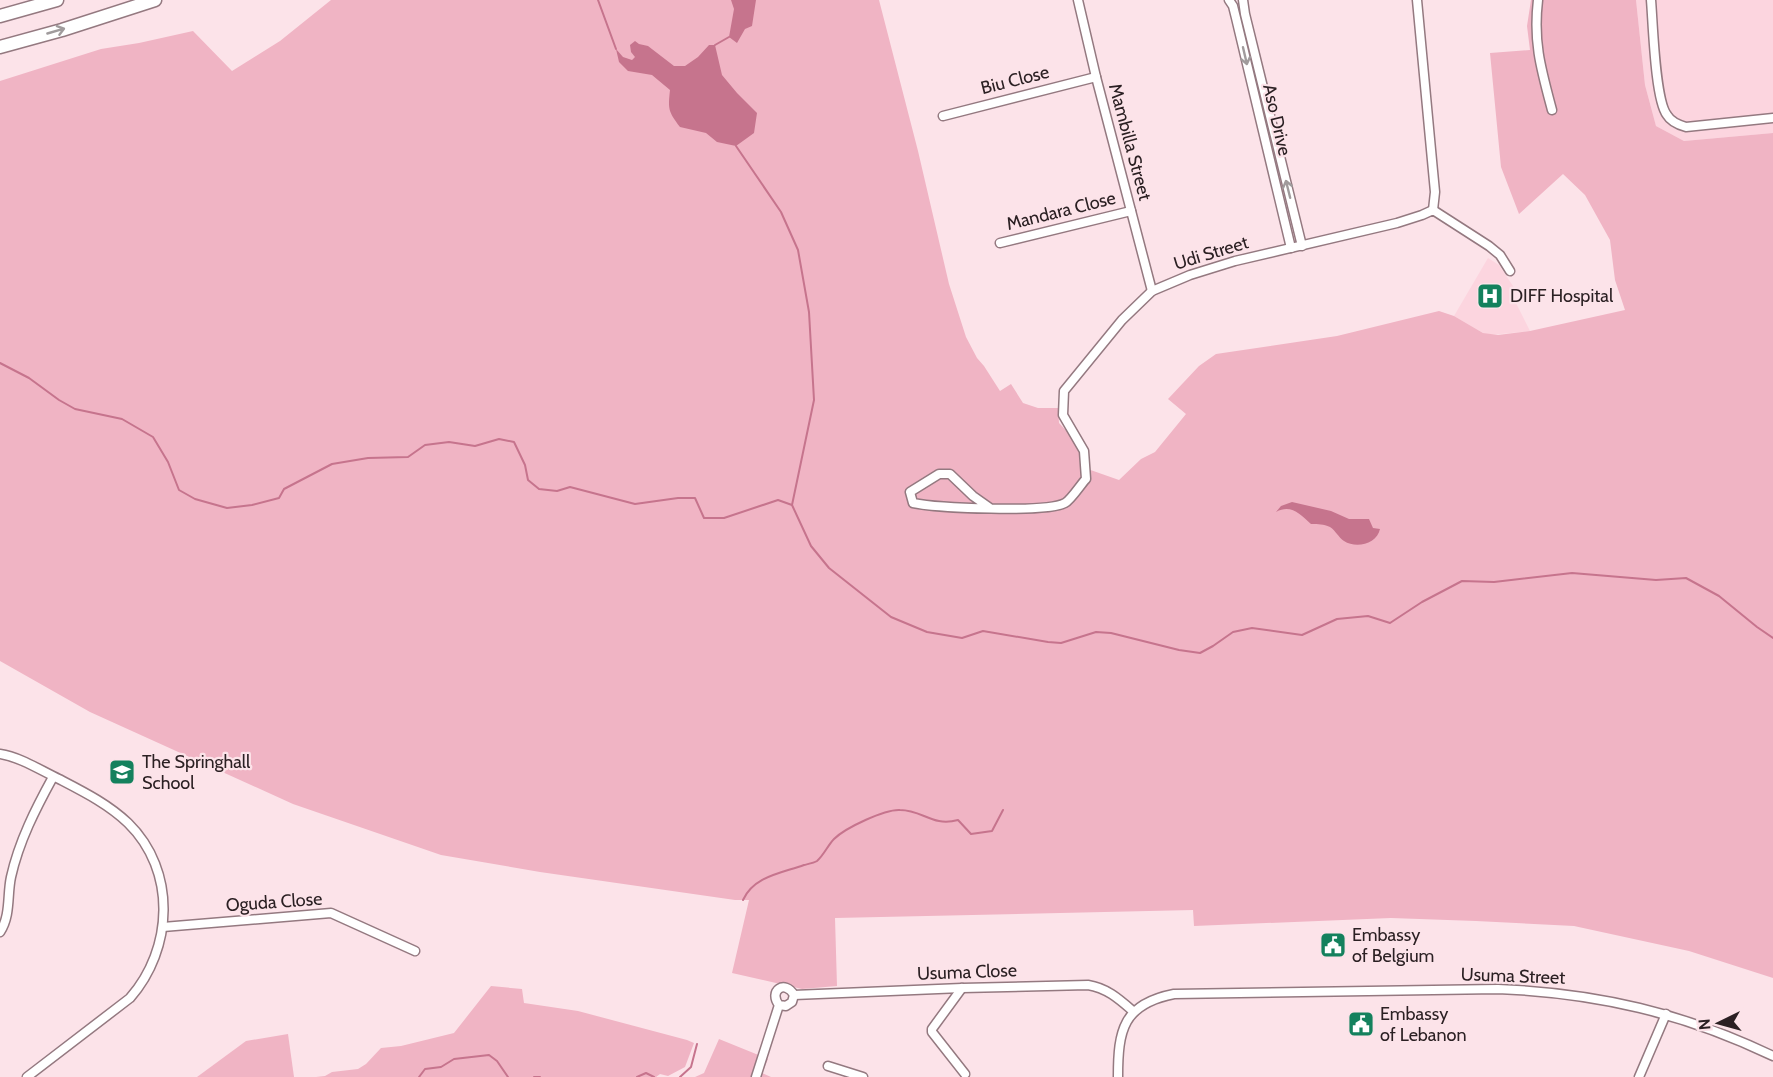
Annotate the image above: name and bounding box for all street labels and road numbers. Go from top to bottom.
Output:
street label: Biu Close [978,61,1052,99]
street label: Mambilla Street [1104,81,1156,203]
street label: Aso Drive [1258,82,1296,158]
street label: Mandara Close [1004,187,1118,235]
street label: Udi Street [1171,231,1251,275]
street label: Oguda Close [225,888,323,916]
street label: Usuma Close [917,959,1017,985]
street label: Usuma Street [1460,963,1566,989]

